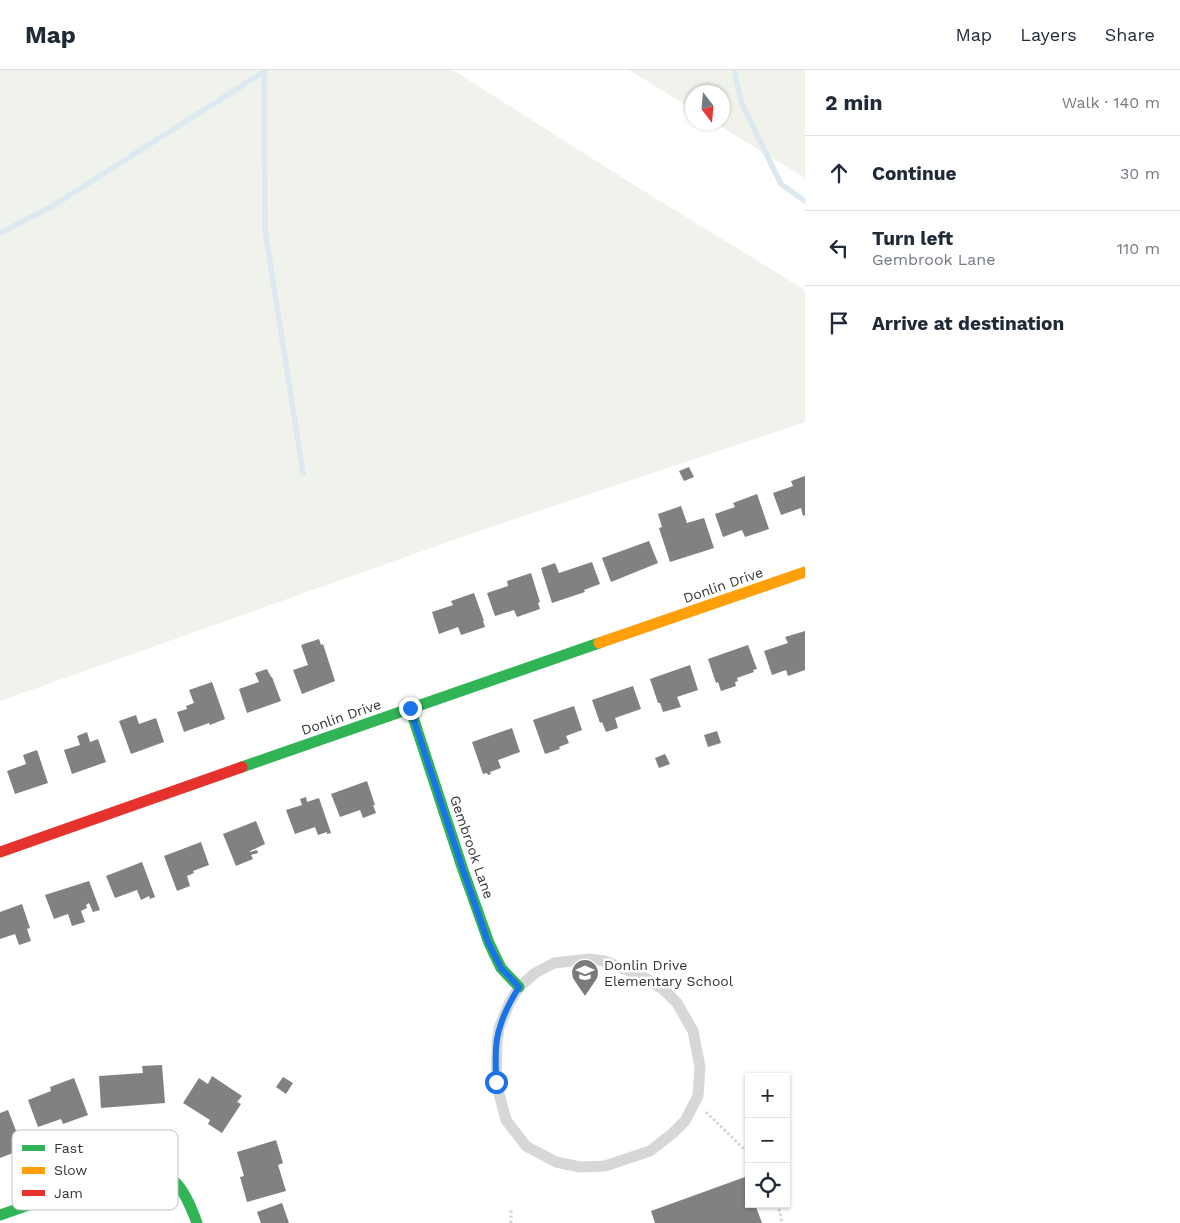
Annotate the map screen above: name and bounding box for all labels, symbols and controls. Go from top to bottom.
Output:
text: Map [25,21,76,49]
text: Map [955,24,992,45]
text: Layers [1020,24,1077,45]
text: Share [1105,24,1155,45]
north arrow [685,85,730,130]
text: 2 min [825,90,882,115]
text: Walk · 140 m [1062,93,1160,112]
icon: ahead [825,159,853,187]
text: Continue [872,162,956,185]
text: 30 m [1120,164,1160,183]
text: Turn left [872,227,953,250]
icon: left [825,234,853,262]
text: 110 m [1117,239,1160,258]
text: Gembrook Lane [872,250,996,269]
icon: arrive [825,309,853,337]
text: Arrive at destination [872,312,1064,335]
street label: Donlin Drive [681,564,765,606]
street label: Donlin Drive [299,696,383,738]
route end [399,697,422,720]
street label: Gembrook Lane [447,793,497,901]
place label: Donlin Drive Elementary School [604,957,734,989]
school or university icon: Donlin Drive Elementary School [570,958,600,997]
route start [485,1071,508,1094]
map controls [745,1073,790,1208]
button: + [745,1073,790,1118]
button: − [745,1118,790,1163]
legend [12,1130,178,1210]
text: Fast [54,1140,83,1156]
text: Slow [54,1162,87,1178]
button: locate [745,1163,790,1208]
text: Jam [54,1185,83,1201]

